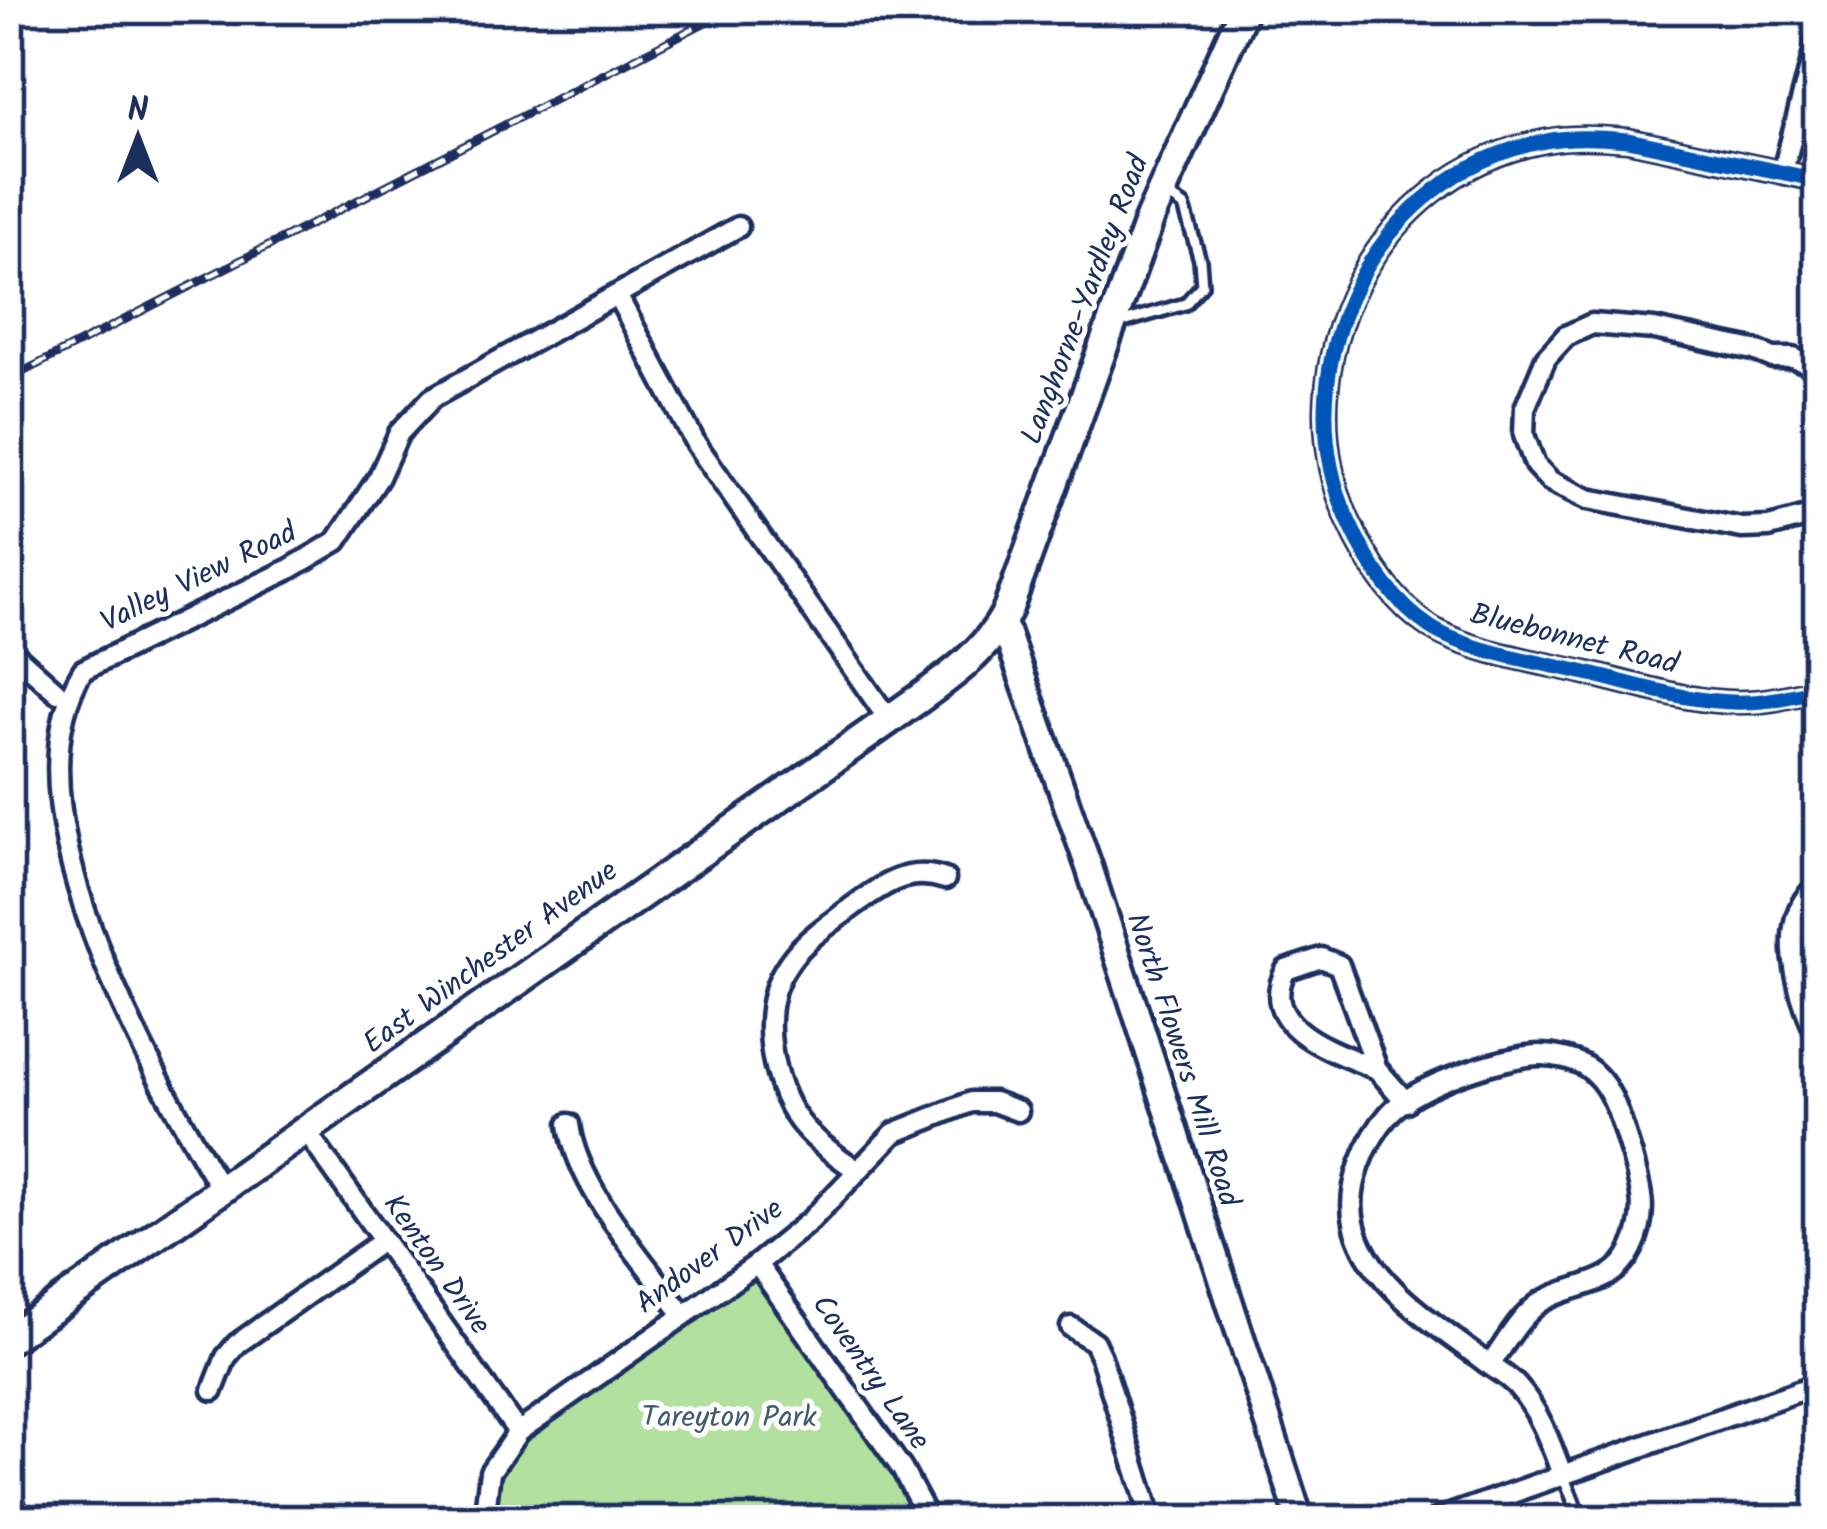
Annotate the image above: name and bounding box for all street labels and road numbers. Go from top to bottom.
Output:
street label: Langhorne-Yardley Road [1009,147,1164,452]
street label: Valley View Road [93,509,306,646]
street label: Bluebonnet Road [1465,591,1684,689]
street label: East Winchester Avenue [353,849,629,1067]
street label: North Flowers Mill Road [1112,907,1252,1214]
street label: Kenton Drive [370,1184,502,1346]
street label: Andover Drive [626,1187,794,1327]
street label: Coventry Lane [798,1285,942,1461]

